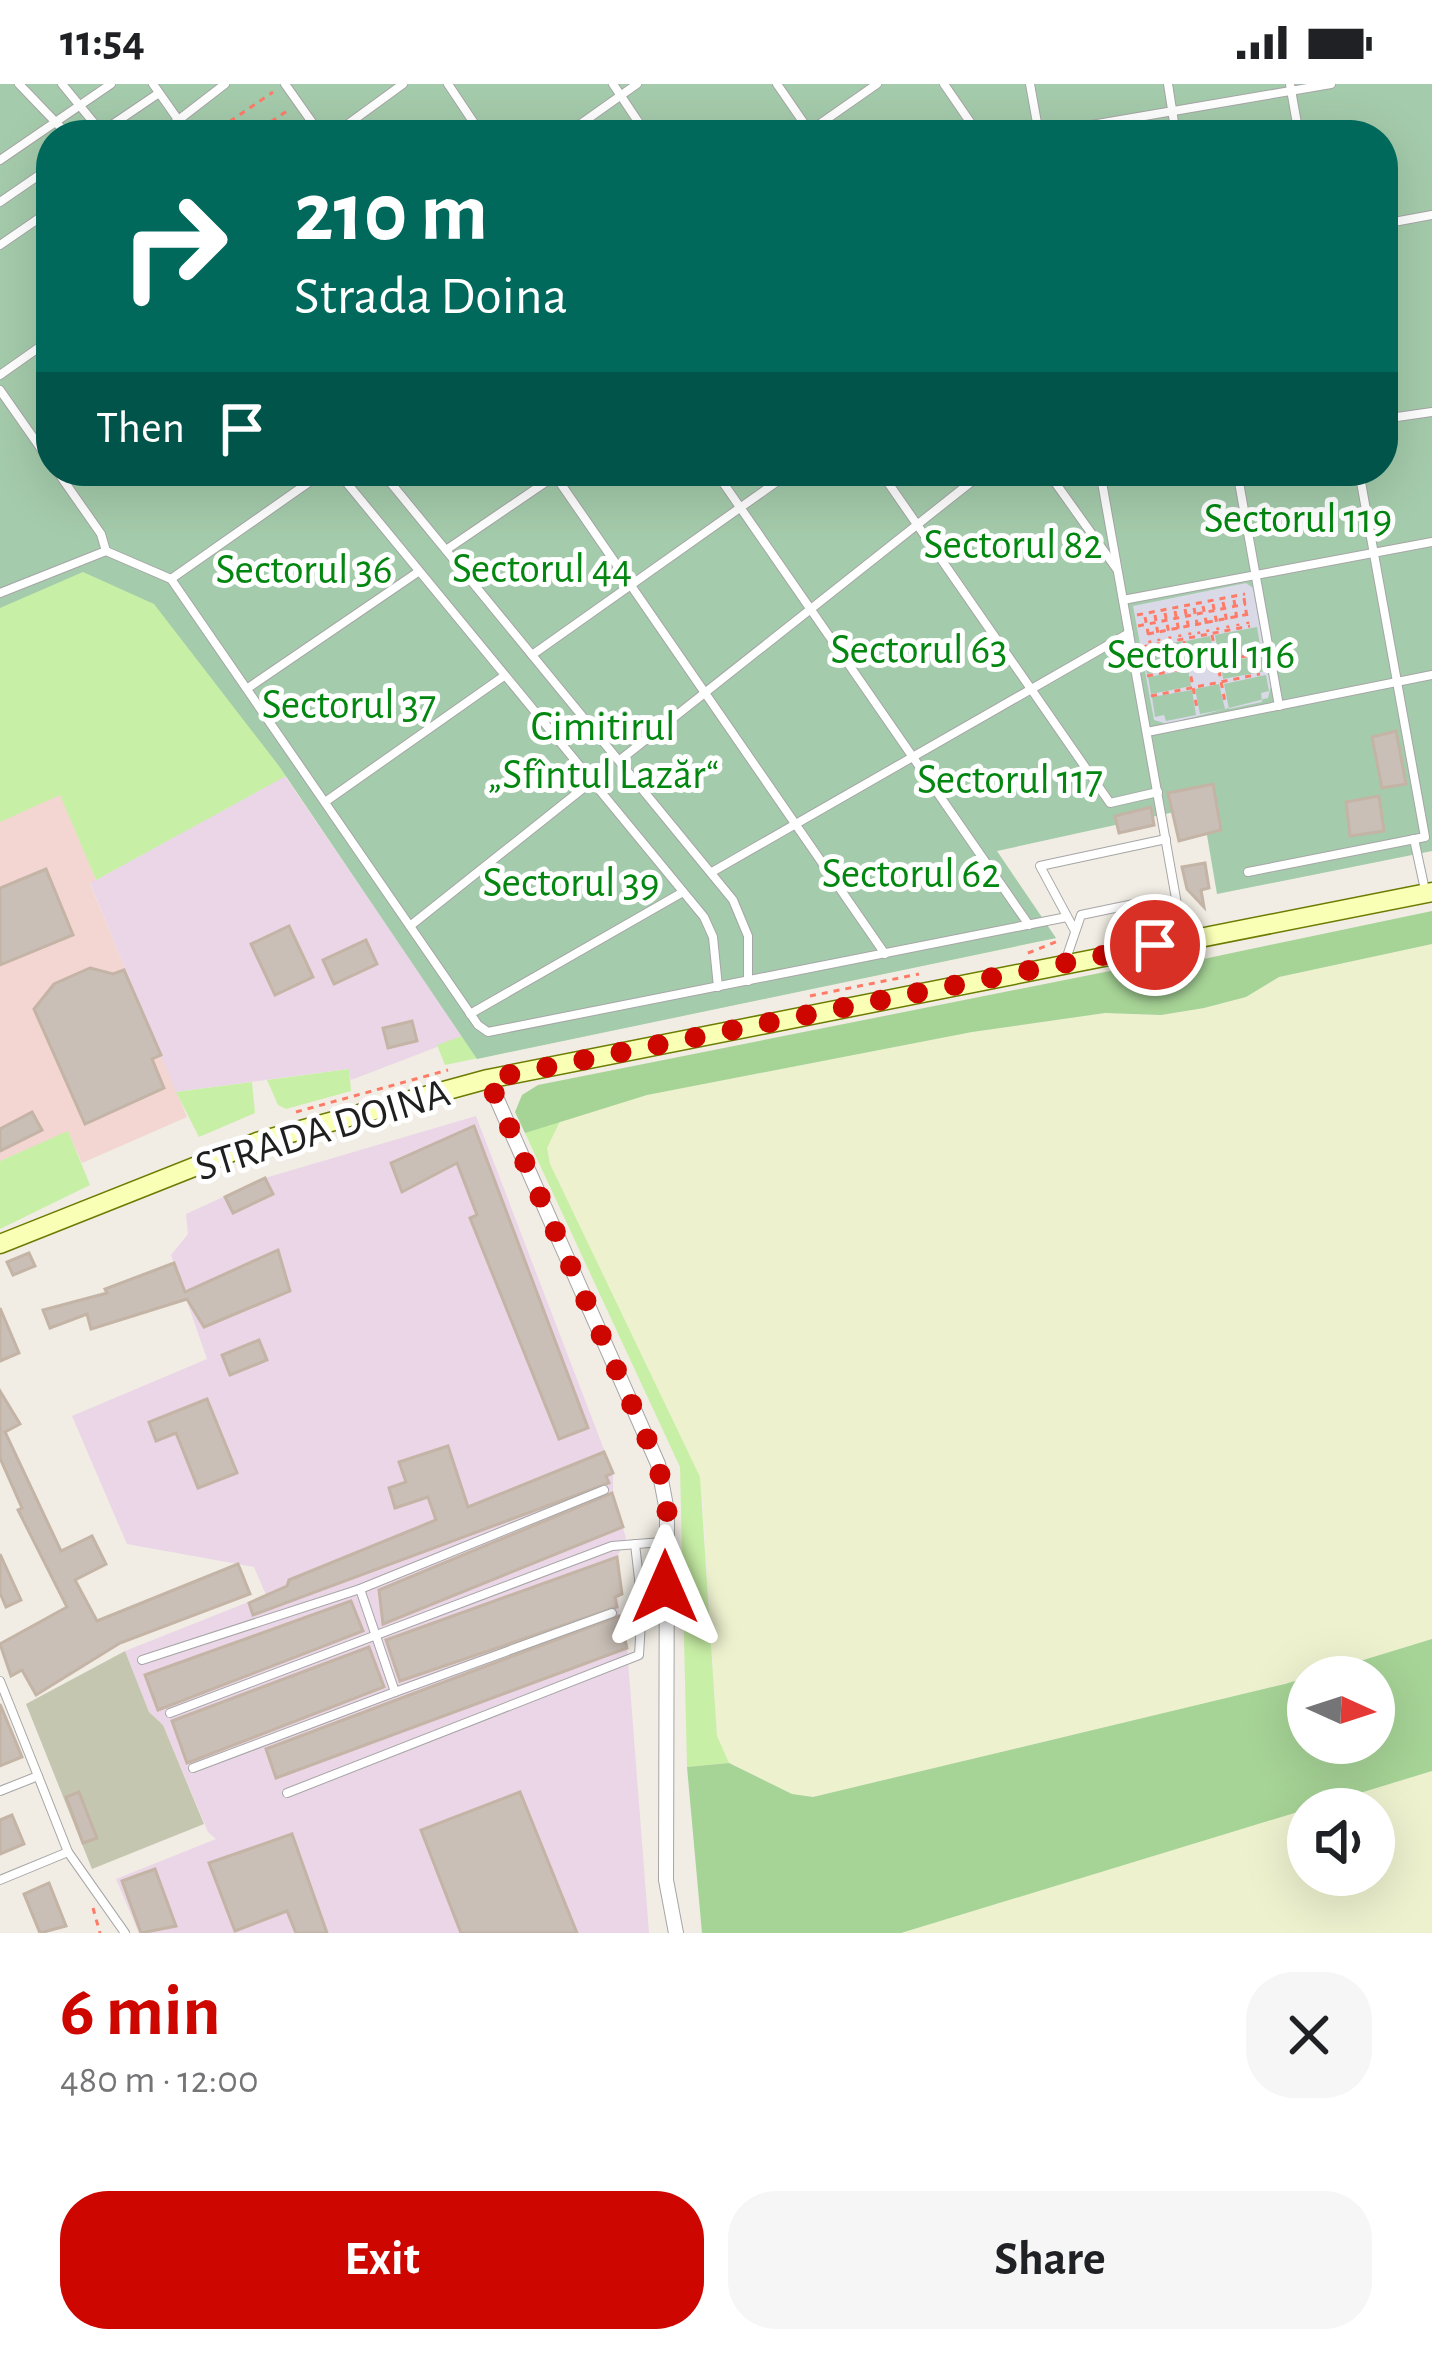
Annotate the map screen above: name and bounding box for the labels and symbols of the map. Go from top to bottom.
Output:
park label: Sectorul 119 [1204,498,1392,540]
park label: Sectorul 82 [924,524,1102,566]
park label: Sectorul 44 [452,548,632,590]
park label: Sectorul 36 [216,549,392,591]
park label: Sectorul 63 [831,629,1007,671]
park label: Sectorul 116 [1107,634,1295,676]
park label: Sectorul 37 [262,684,436,726]
park label: Cimitirul „Sfîntul Lazăr“ [487,706,719,796]
park label: Sectorul 117 [917,759,1103,801]
park label: Sectorul 62 [822,853,1000,895]
park label: Sectorul 39 [483,862,659,904]
pin [1104,894,1206,996]
street label: STRADA DOINA [191,1071,455,1188]
position arrow [602,1524,728,1650]
north arrow [1287,1656,1395,1764]

